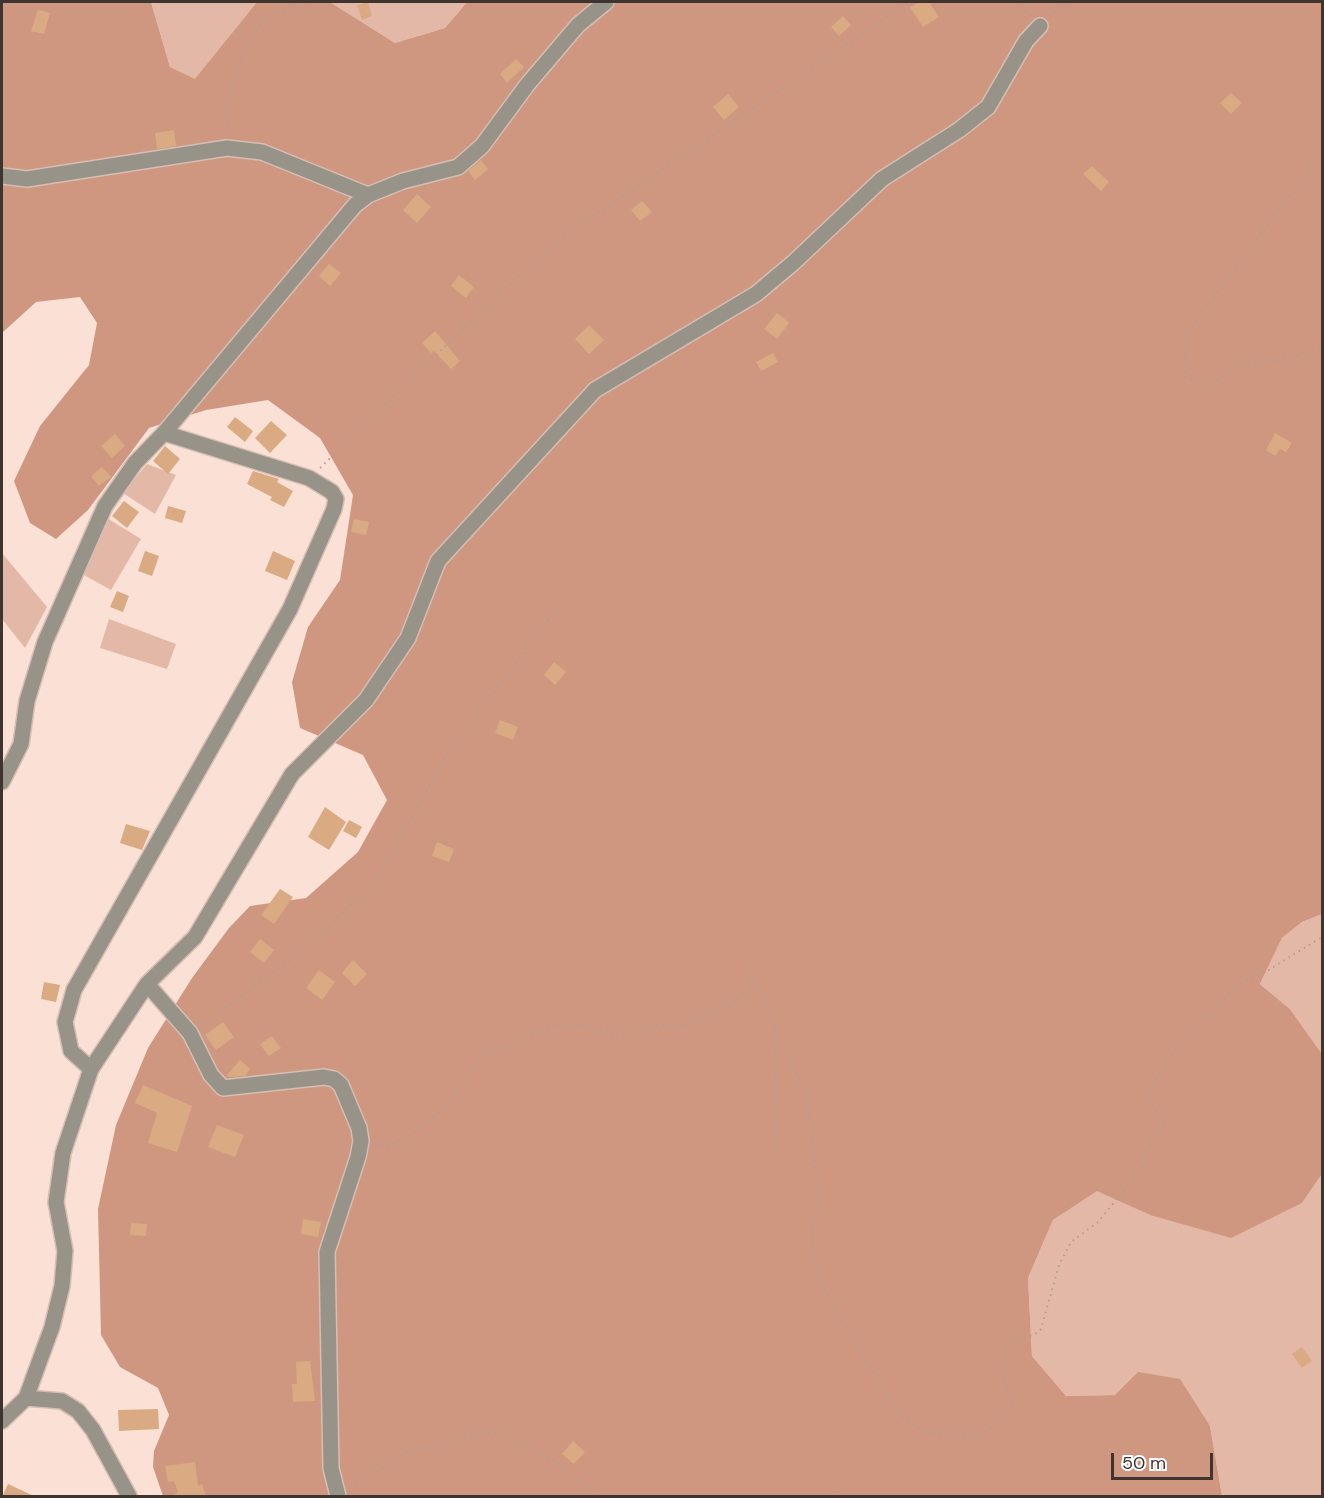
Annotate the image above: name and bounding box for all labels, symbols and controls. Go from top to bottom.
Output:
scale bar [1114,1441,1216,1479]
text: 50 m [1122,1451,1166,1475]

